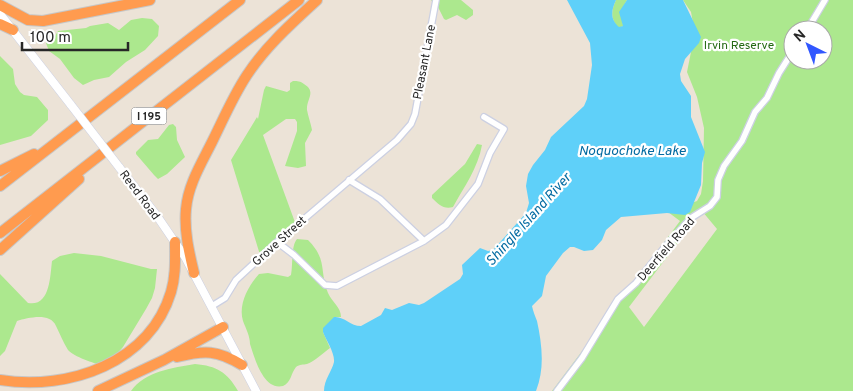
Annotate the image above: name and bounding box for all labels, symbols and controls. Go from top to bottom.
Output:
scale bar [22,20,129,52]
north arrow [783,20,833,70]
street label: Pleasant Lane [410,23,440,101]
text: N [791,27,810,46]
text: 100 m [30,29,71,48]
park label: Irvin Reserve [704,38,774,54]
road number: I 195 [132,108,166,124]
water label: Noquochoke Lake [578,143,686,160]
street label: Reed Road [115,167,163,224]
water label: Shingle Island River [483,169,576,270]
street label: Grove Street [249,213,310,270]
street label: Deerfield Road [634,214,699,285]

